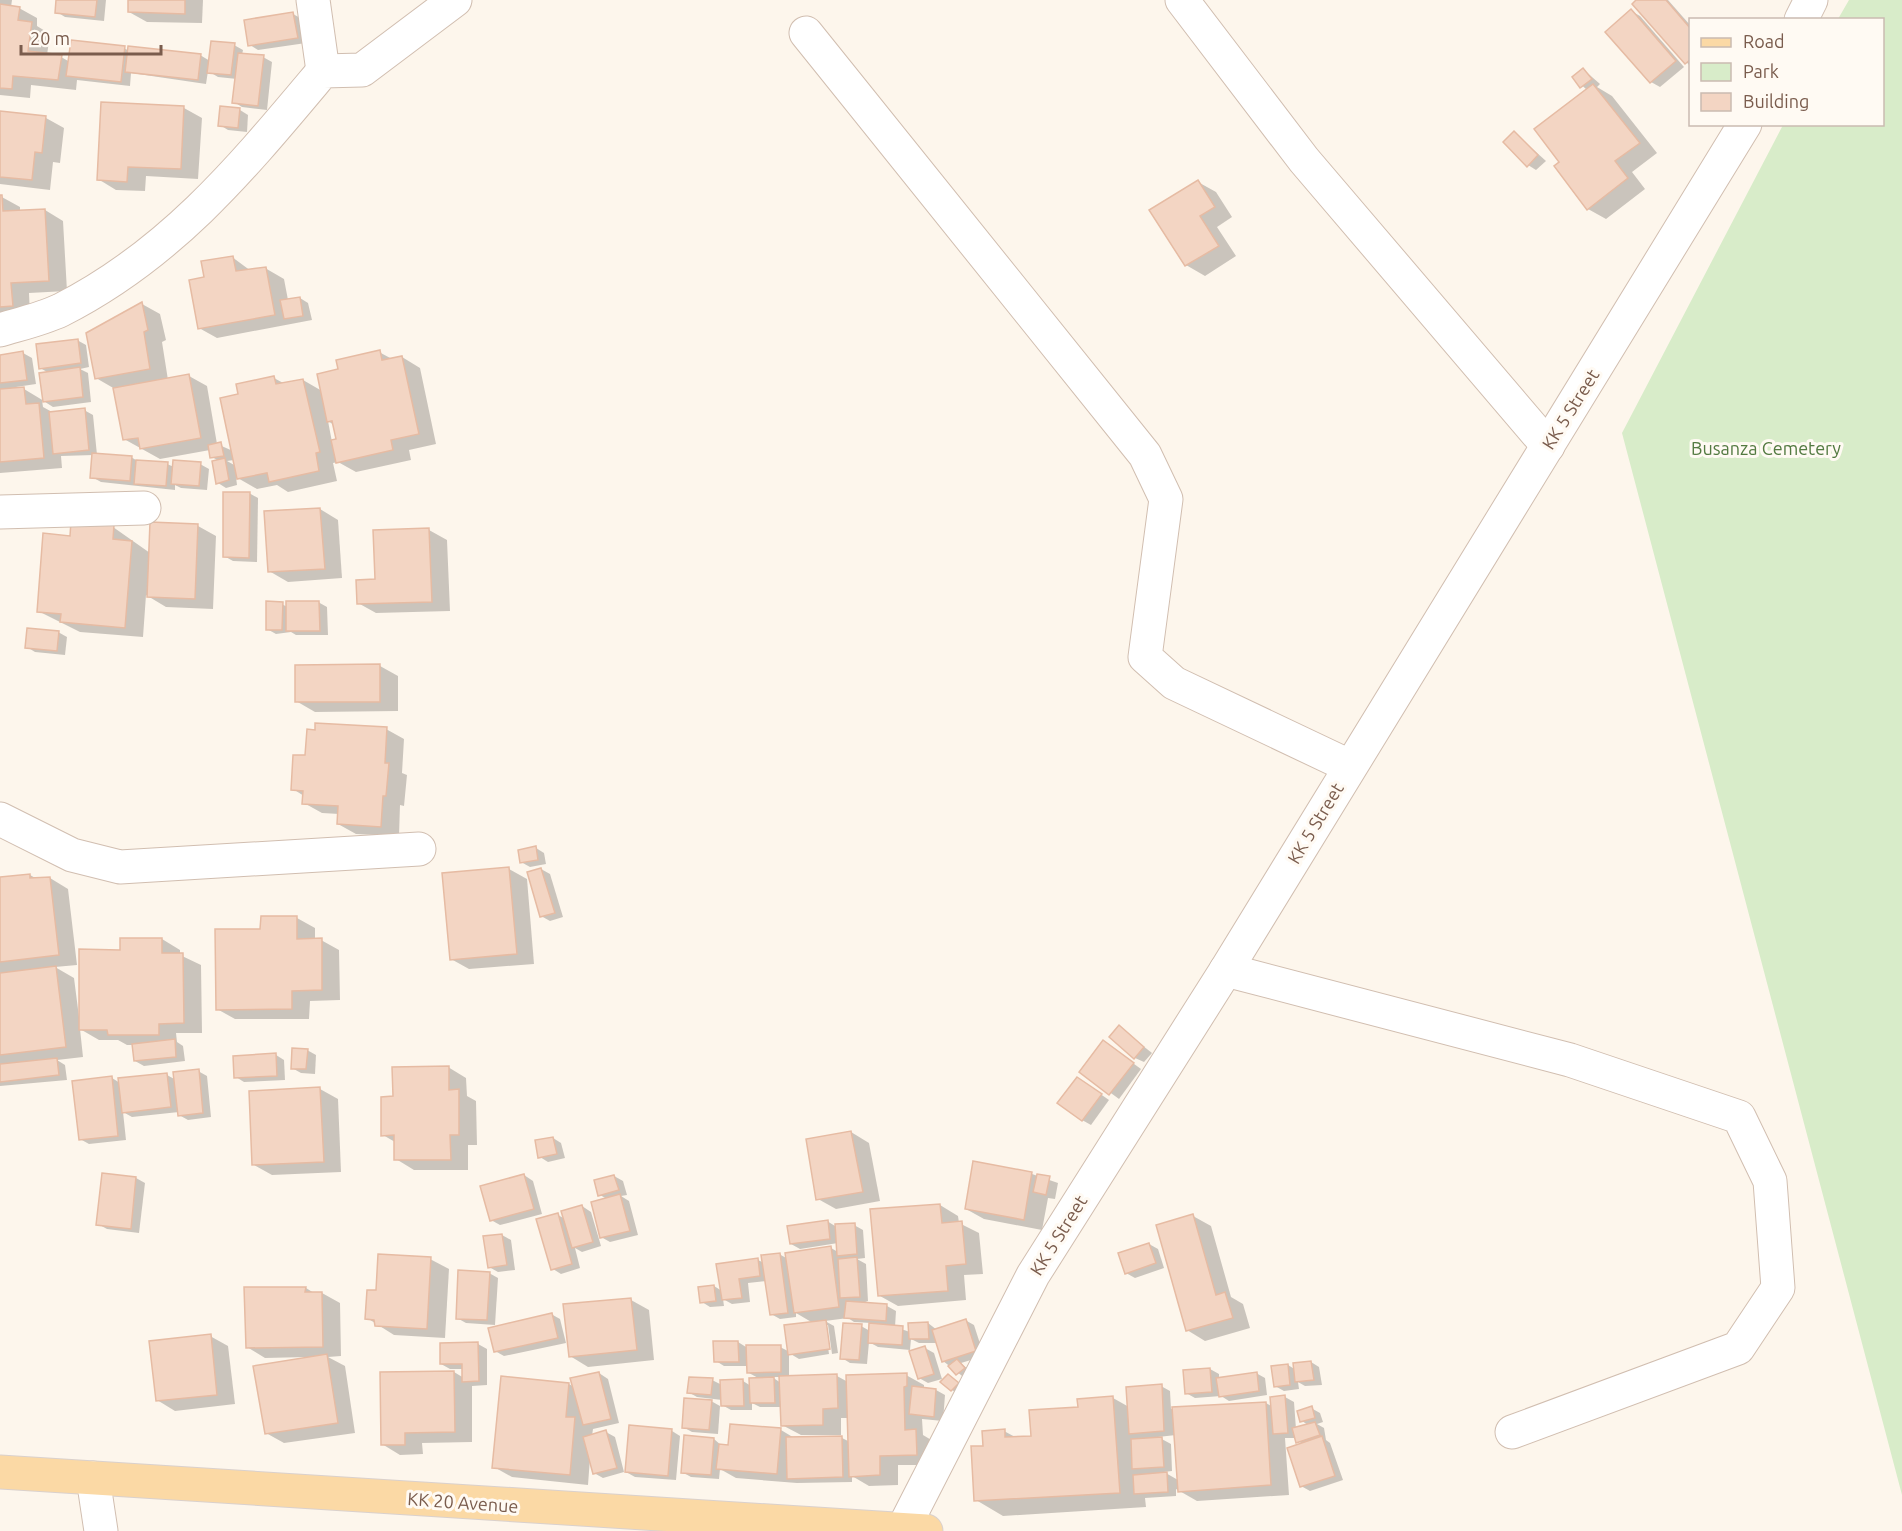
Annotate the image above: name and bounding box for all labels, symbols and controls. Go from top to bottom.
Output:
scale bar [21,18,160,56]
legend [1689,18,1884,126]
text: 20 m [30,28,70,48]
text: Road [1743,31,1785,51]
text: Park [1743,61,1779,81]
text: Building [1743,91,1809,111]
street label: KK 5 Street [1538,365,1602,453]
park label: Busanza Cemetery [1691,438,1841,458]
street label: KK 5 Street [1283,779,1347,867]
street label: KK 5 Street [1026,1191,1090,1279]
street label: KK 20 Avenue [407,1488,519,1516]

